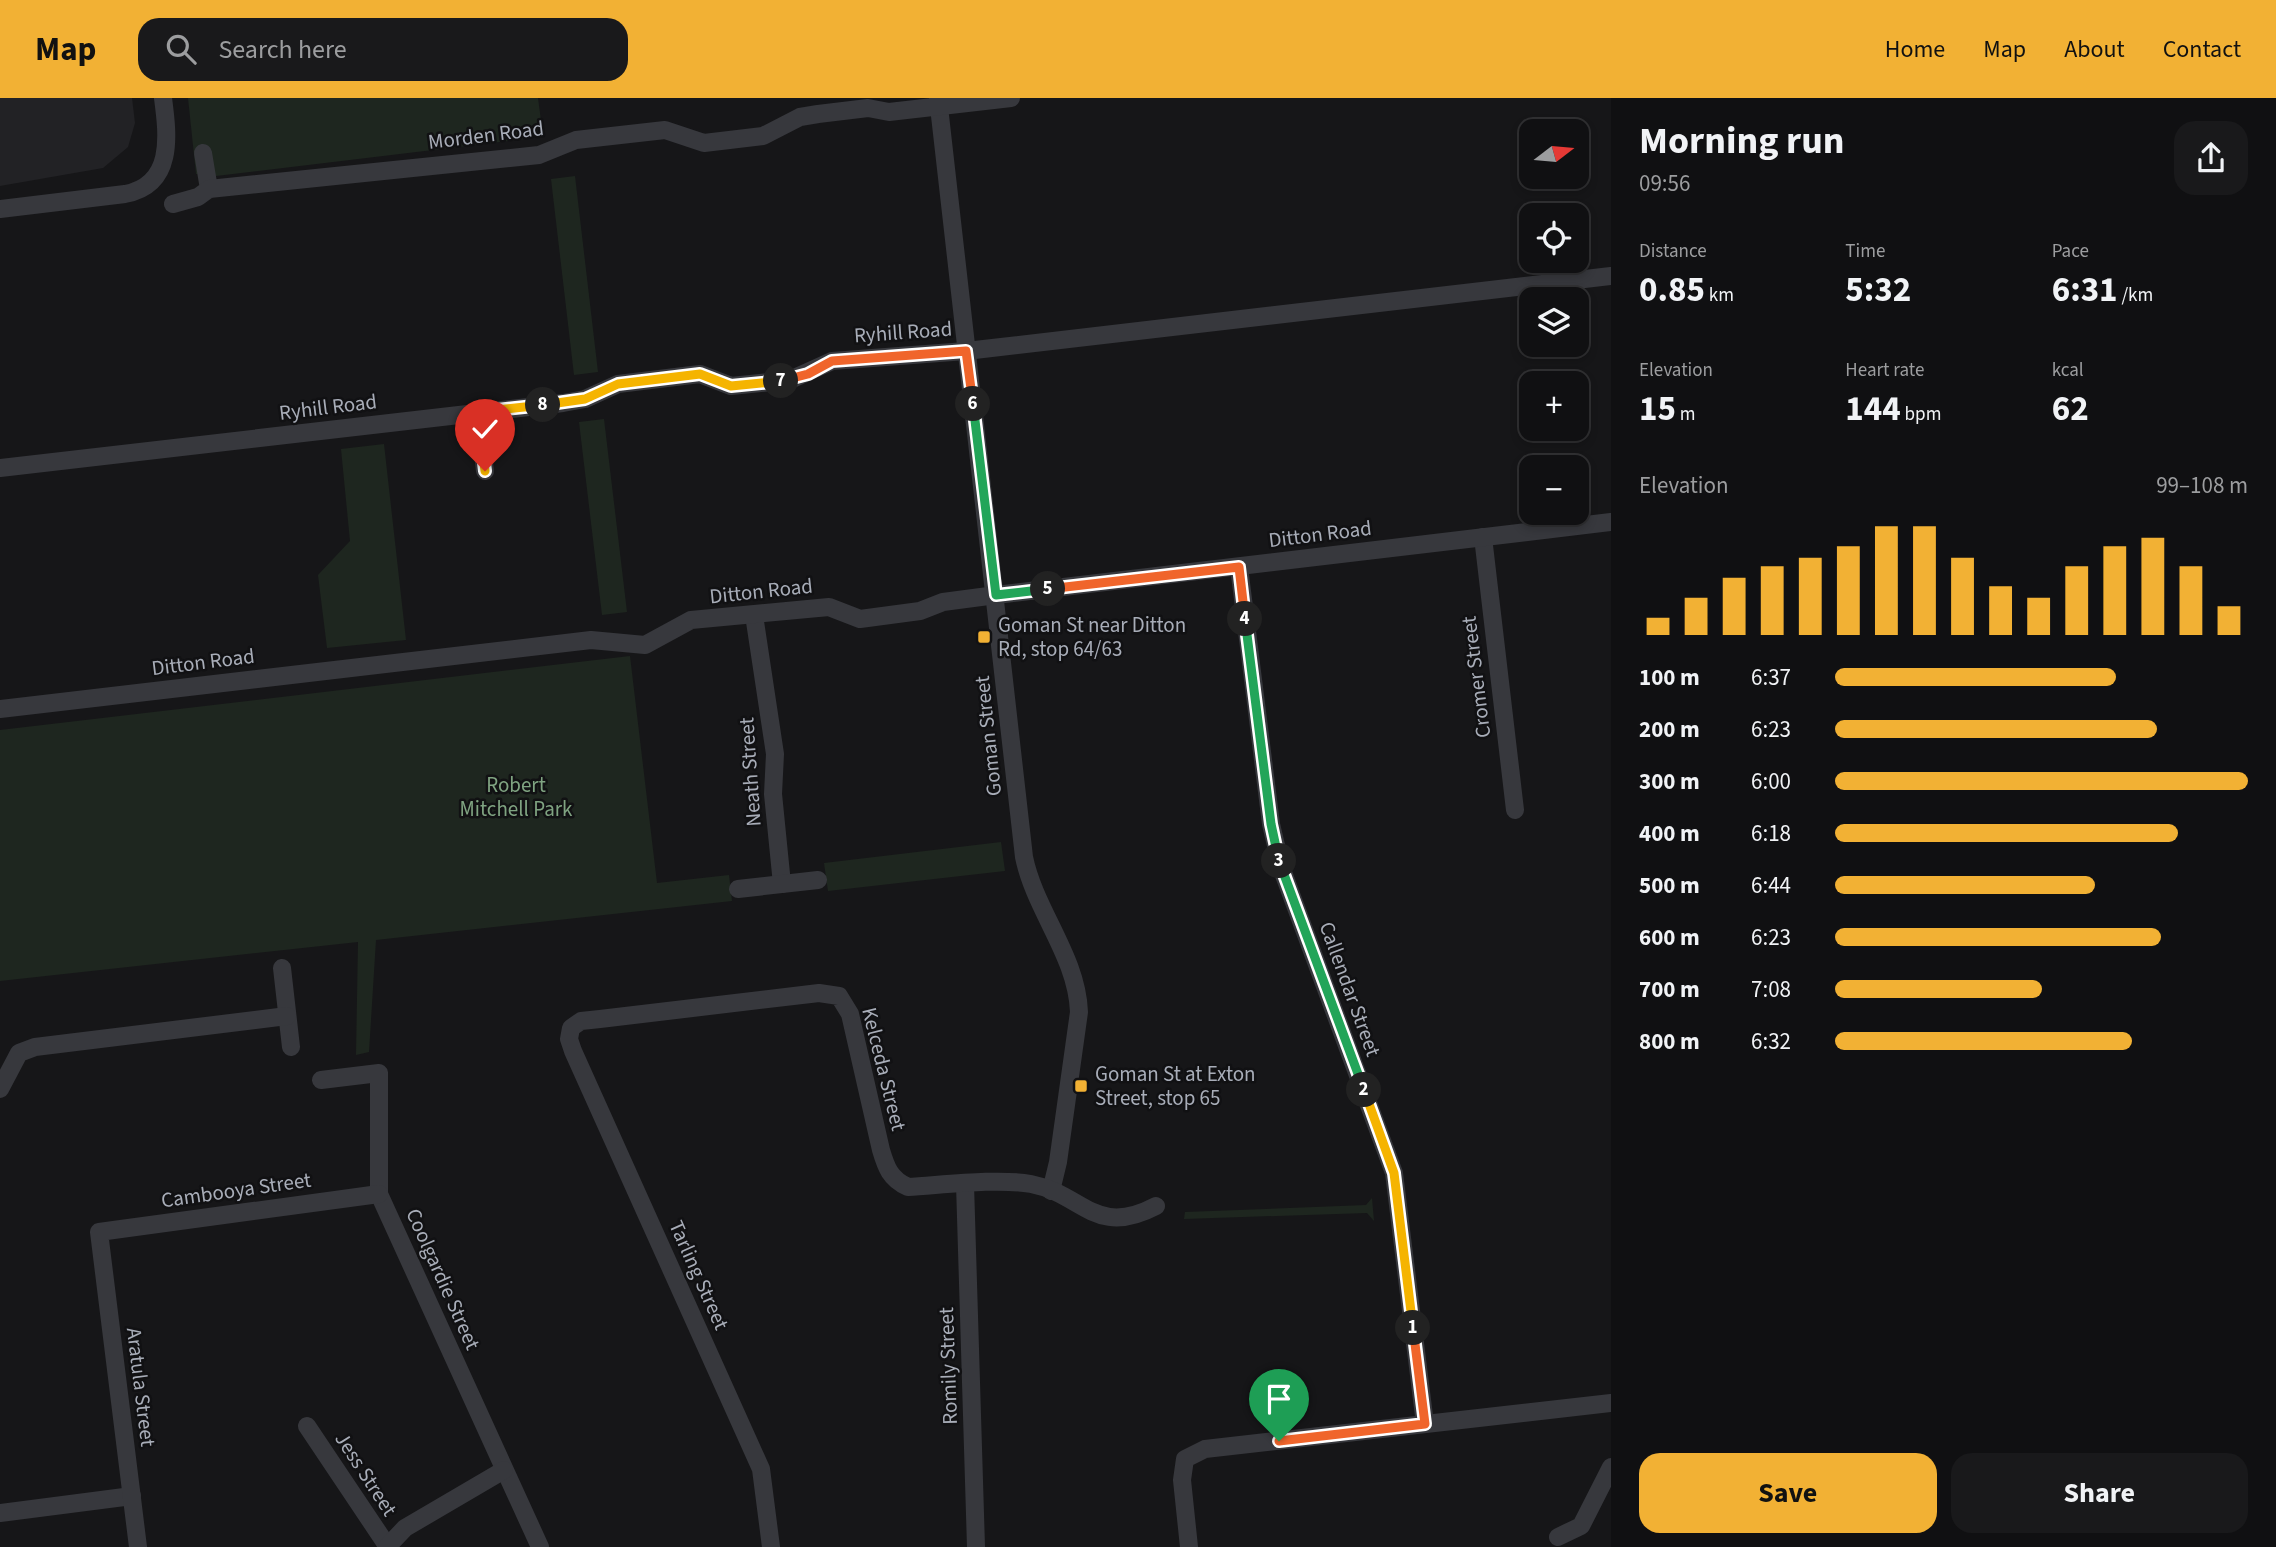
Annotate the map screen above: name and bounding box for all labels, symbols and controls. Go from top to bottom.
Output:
search box [138,18,628,81]
text: Map [35,26,96,73]
icon: search [162,30,200,68]
text: Search here [218,31,347,68]
text: Home [1885,32,1945,67]
text: Map [1983,32,2026,67]
text: About [2064,32,2125,67]
text: Contact [2163,32,2241,67]
street label: Morden Road [426,113,546,157]
text: Morning run [1639,114,1844,168]
north arrow [1519,119,1589,189]
map controls [1519,119,1589,525]
button: share [2174,121,2248,195]
text: 09:56 [1639,167,1690,200]
button: locate [1519,203,1589,273]
text: Distance [1639,238,1707,265]
text: Time [1845,238,1885,265]
text: Pace [2052,238,2089,265]
text: 0.85 [1639,265,1705,315]
text: 5:32 [1845,265,1911,315]
text: 6:31 [2052,265,2118,315]
text: km [1705,282,1734,309]
text: /km [2118,282,2153,309]
button: layers [1519,287,1589,357]
street label: Ryhill Road [853,314,953,350]
text: Elevation [1639,357,1713,384]
text: Heart rate [1845,357,1924,384]
text: kcal [2052,357,2084,384]
pin: 7 [764,364,798,398]
text: 7 [775,367,786,394]
button: + [1519,371,1589,441]
text: 15 [1639,384,1676,434]
text: 144 [1845,384,1901,434]
text: 62 [2052,384,2089,434]
street label: Ryhill Road [277,386,379,428]
pin: 6 [956,386,990,422]
pin: 8 [526,388,560,422]
text: 6 [967,390,978,417]
text: 8 [537,391,548,418]
pin [455,399,515,471]
text: m [1676,401,1696,428]
text: bpm [1901,401,1941,428]
icon: check [466,410,504,448]
button: − [1519,455,1589,525]
text: Elevation [1639,469,1729,502]
text: 99–108 m [2156,469,2248,502]
street label: Ditton Road [1267,513,1373,555]
street label: Ditton Road [708,571,814,611]
pin: 5 [1030,572,1066,606]
text: 5 [1042,575,1053,602]
pin: 4 [1228,602,1262,636]
text: 4 [1239,605,1250,632]
place label: Goman St near Ditton Rd, stop 64/63 [998,610,1186,664]
street label: Cromer Street [1454,614,1498,740]
marker: Goman St near Ditton Rd, stop 64/63 [976,629,992,645]
street label: Ditton Road [150,641,256,683]
text: 100 m [1639,661,1700,694]
text: 6:37 [1751,661,1791,694]
street label: Goman Street [967,674,1009,798]
text: 200 m [1639,713,1700,746]
text: 6:23 [1751,713,1791,746]
street label: Neath Street [731,716,769,828]
text: 300 m [1639,765,1700,798]
text: 6:00 [1751,765,1791,798]
park label: Robert Mitchell Park [460,770,573,824]
text: 400 m [1639,817,1700,850]
text: 6:18 [1751,817,1791,850]
pin: 3 [1262,844,1296,878]
text: 3 [1273,847,1284,874]
text: 500 m [1639,869,1700,902]
text: 6:44 [1751,869,1791,902]
street label: Callendar Street [1312,917,1388,1061]
text: 600 m [1639,921,1700,954]
text: 6:23 [1751,921,1791,954]
text: 700 m [1639,973,1700,1006]
text: 7:08 [1751,973,1791,1006]
street label: Kelceda Street [854,1004,914,1134]
text: 800 m [1639,1025,1700,1058]
text: 6:32 [1751,1025,1791,1058]
place label: Goman St at Exton Street, stop 65 [1095,1059,1256,1113]
pin: 2 [1346,1072,1382,1108]
text: 2 [1358,1076,1369,1103]
marker: Goman St at Exton Street, stop 65 [1073,1078,1089,1094]
street label: Cambooya Street [159,1165,313,1215]
street label: Coolgardie Street [398,1203,488,1355]
street label: Tarling Street [661,1215,737,1335]
street label: Romily Street [931,1307,965,1425]
pin: 1 [1396,1310,1430,1346]
text: 1 [1407,1314,1418,1341]
street label: Aratula Street [119,1326,163,1448]
pin [1249,1369,1309,1441]
icon: arrive [1260,1380,1298,1418]
street label: Jess Street [328,1426,404,1522]
button: Save [1639,1453,1937,1533]
button: Share [1951,1453,2248,1533]

